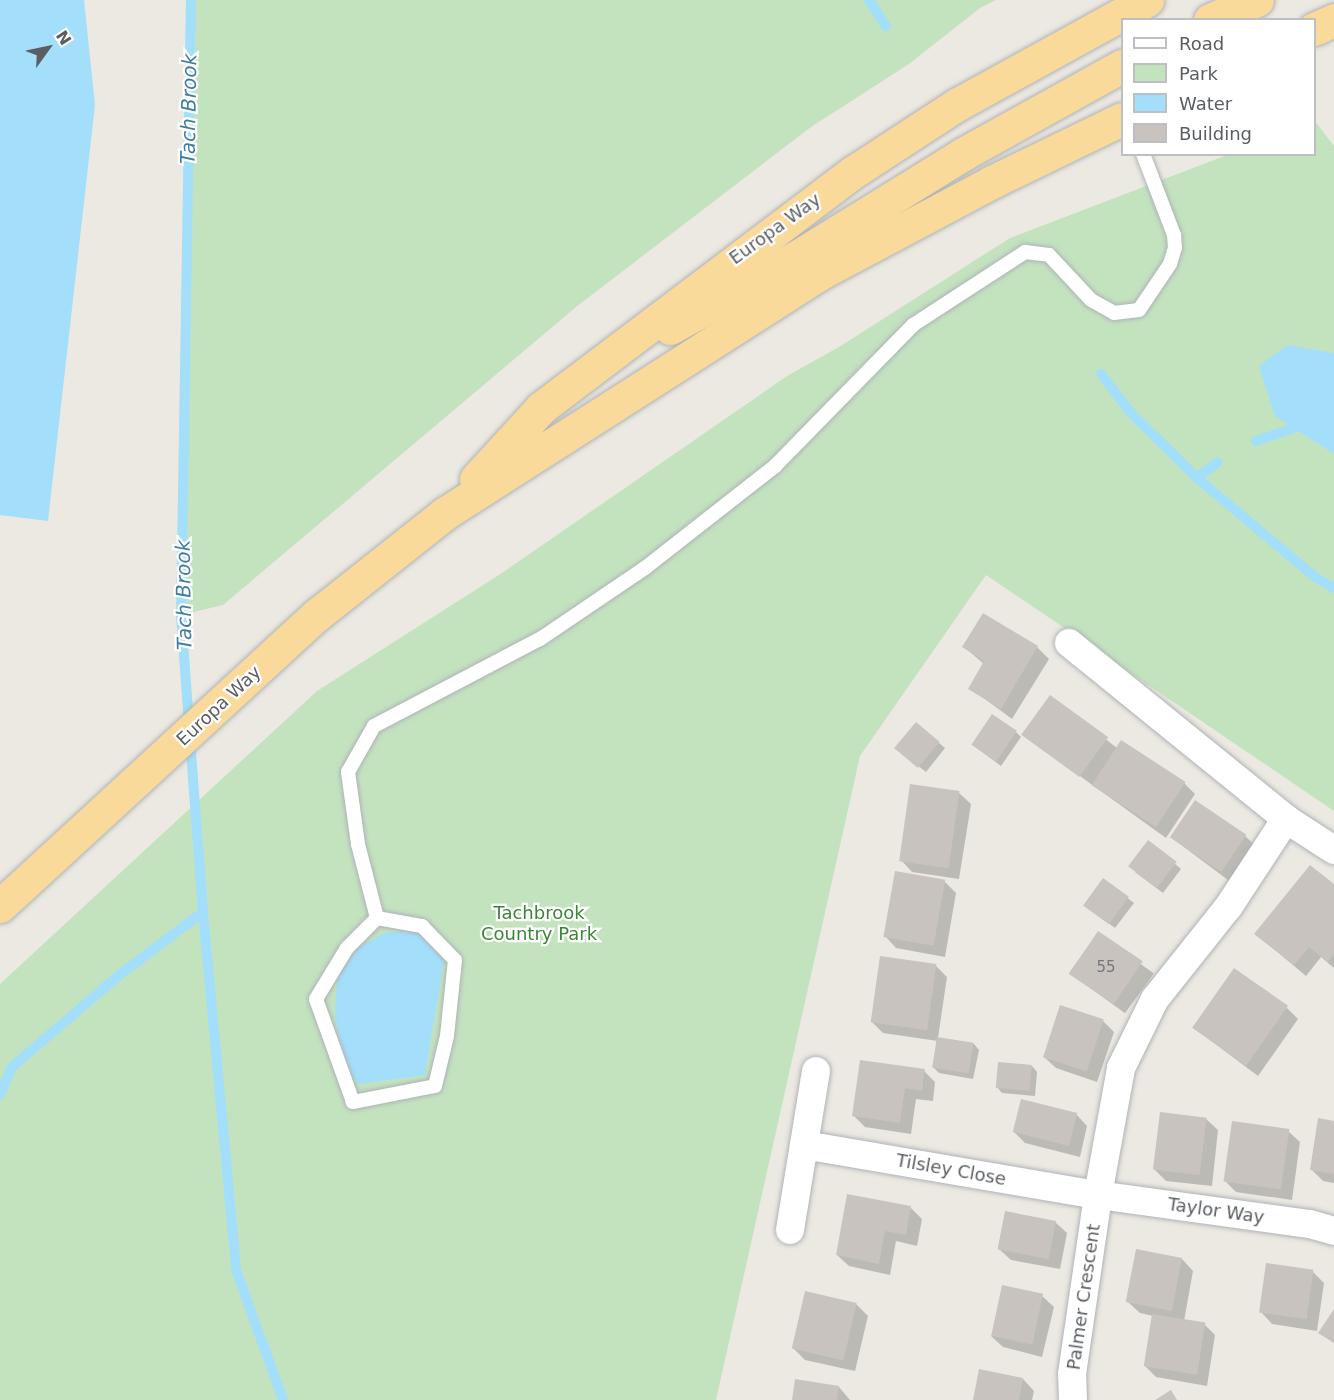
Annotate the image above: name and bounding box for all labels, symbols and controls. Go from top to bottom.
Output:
north arrow [18,18,78,78]
legend [1121,18,1316,156]
text: N [52,27,75,49]
text: Road [1179,33,1224,54]
water label: Tach Brook [176,54,202,164]
text: Park [1179,63,1218,84]
text: Water [1179,93,1232,114]
text: Building [1179,123,1252,144]
street label: Europa Way [725,189,825,269]
water label: Tach Brook [171,540,197,650]
street label: Europa Way [172,662,266,750]
park label: Tachbrook Country Park [481,903,597,946]
house number: 55 [1096,959,1116,977]
street label: Tilsley Close [894,1150,1008,1190]
street label: Taylor Way [1166,1194,1266,1228]
street label: Palmer Crescent [1063,1223,1105,1371]

